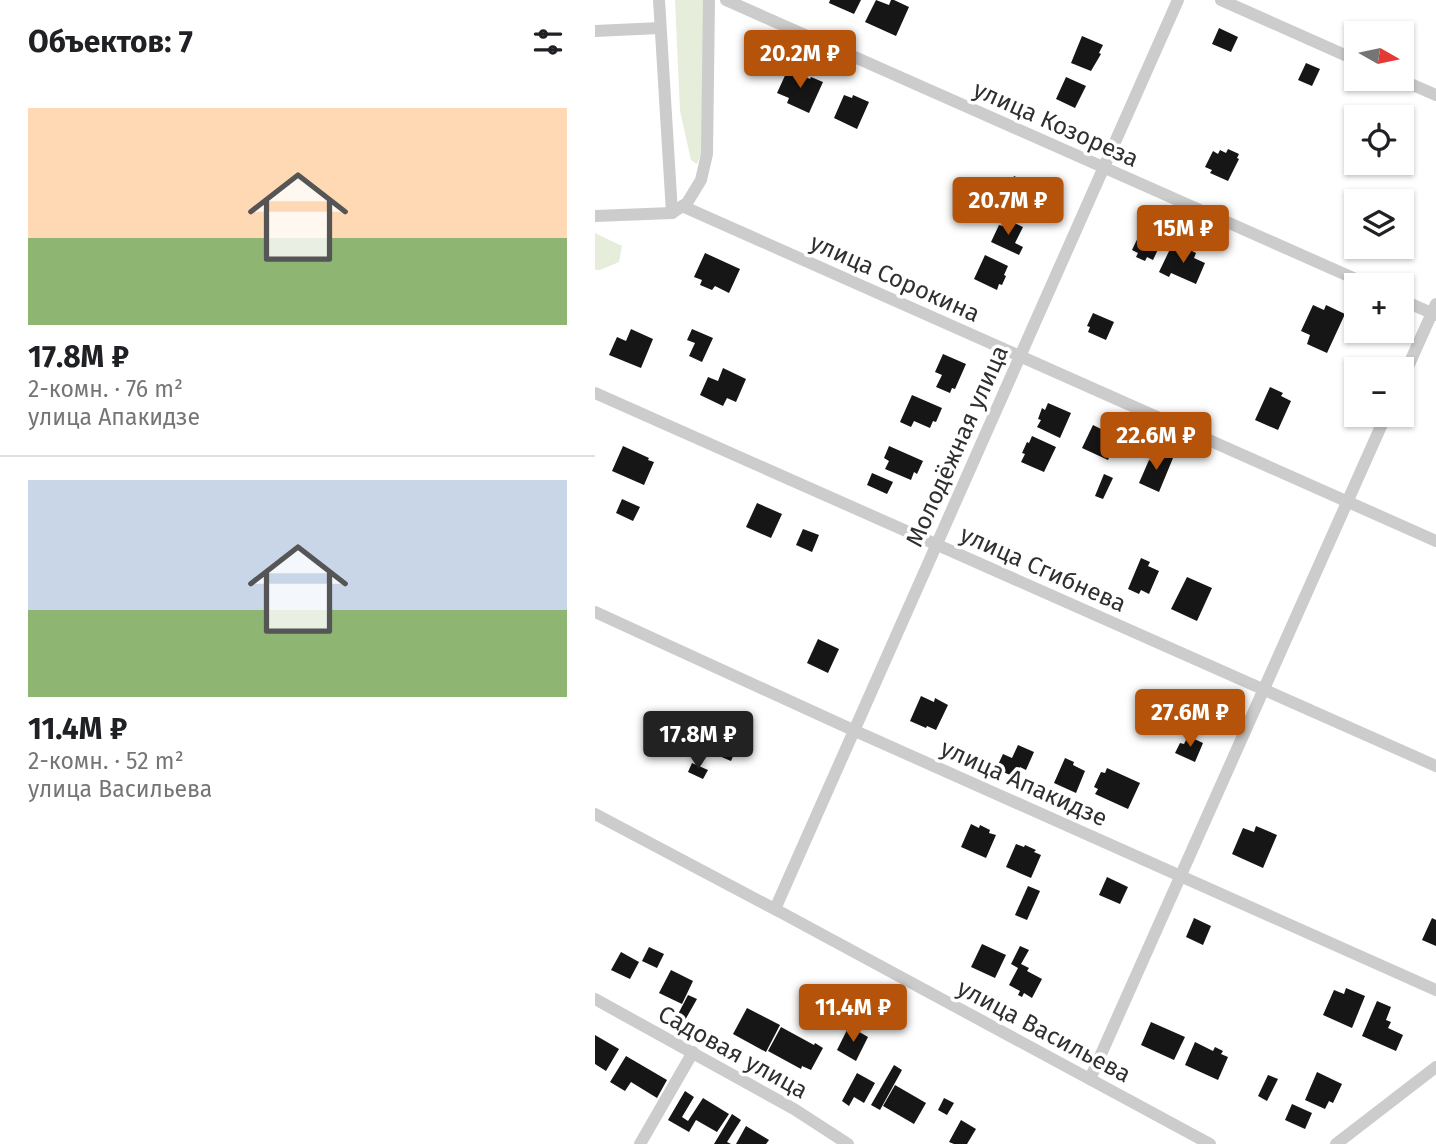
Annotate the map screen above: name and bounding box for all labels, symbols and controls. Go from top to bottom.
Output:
north arrow [1344,21,1414,91]
map controls [1344,21,1414,427]
icon: filters [529,23,567,61]
text: Объектов: 7 [28,24,193,60]
pin: 20.2M ₽ [735,31,865,90]
text: 20.2M ₽ [760,39,840,67]
street label: улица Козореза [969,75,1143,173]
button: locate [1344,105,1414,175]
icon: home [235,154,361,280]
pin: 20.7M ₽ [943,177,1073,237]
text: 20.7M ₽ [969,186,1047,214]
button: layers [1344,189,1414,259]
pin: 15M ₽ [1134,205,1232,265]
text: 15M ₽ [1153,214,1213,242]
street label: улица Сорокина [806,228,984,328]
button: + [1344,273,1414,343]
text: 17.8M ₽ [28,339,129,375]
street label: Молодёжная улица [900,341,1014,551]
button: − [1344,357,1414,427]
text: 2-комн. · 76 m² [28,375,183,403]
text: улица Апакидзе [28,403,200,431]
pin: 22.6M ₽ [1091,412,1221,472]
text: 22.6M ₽ [1116,421,1196,449]
street label: улица Сгибнева [956,520,1130,618]
icon: home [235,526,361,652]
pin: 27.6M ₽ [1125,690,1255,749]
text: 27.6M ₽ [1151,698,1229,726]
text: 11.4M ₽ [28,711,127,747]
pin: 17.8M ₽ [633,712,763,771]
text: 17.8M ₽ [659,720,737,748]
street label: улица Апакидзе [936,734,1112,832]
text: 2-комн. · 52 m² [28,747,184,775]
text: улица Васильева [28,775,212,803]
street label: улица Васильева [952,973,1136,1089]
pin: 11.4M ₽ [788,984,918,1044]
text: 11.4M ₽ [815,993,891,1021]
street label: Садовая улица [653,999,813,1105]

